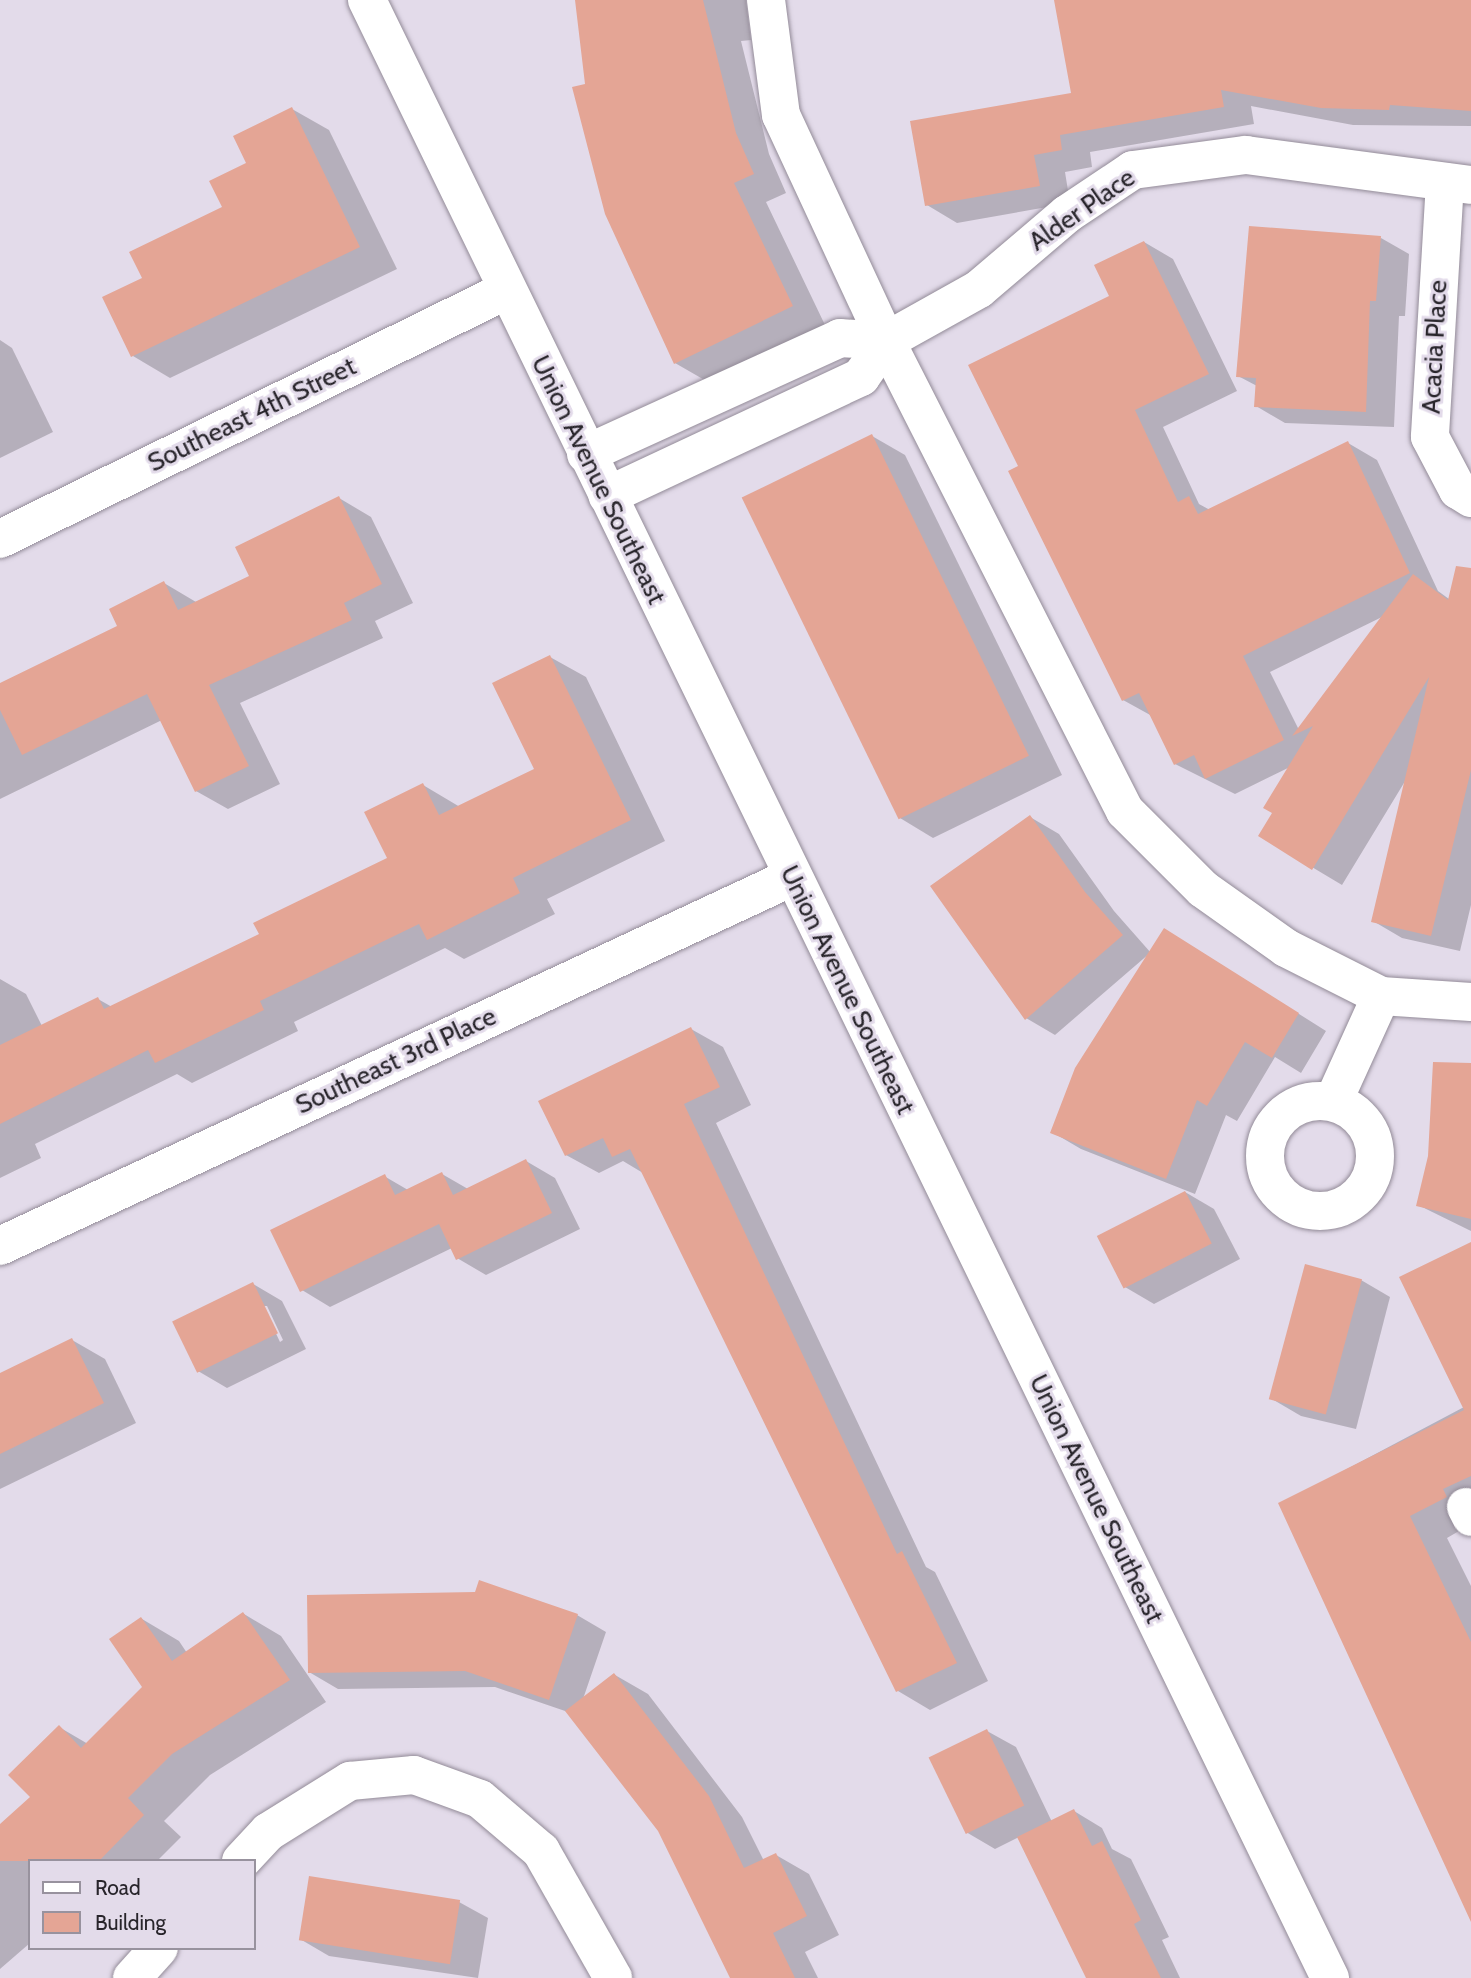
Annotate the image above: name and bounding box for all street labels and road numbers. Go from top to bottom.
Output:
street label: Alder Place [1023,162,1141,258]
street label: Acacia Place [1416,279,1454,415]
street label: Southeast 4th Street [143,351,361,479]
street label: Union Avenue Southeast [524,351,672,609]
street label: Union Avenue Southeast [773,861,921,1119]
street label: Southeast 3rd Place [291,1001,501,1121]
street label: Union Avenue Southeast [1022,1370,1170,1628]

